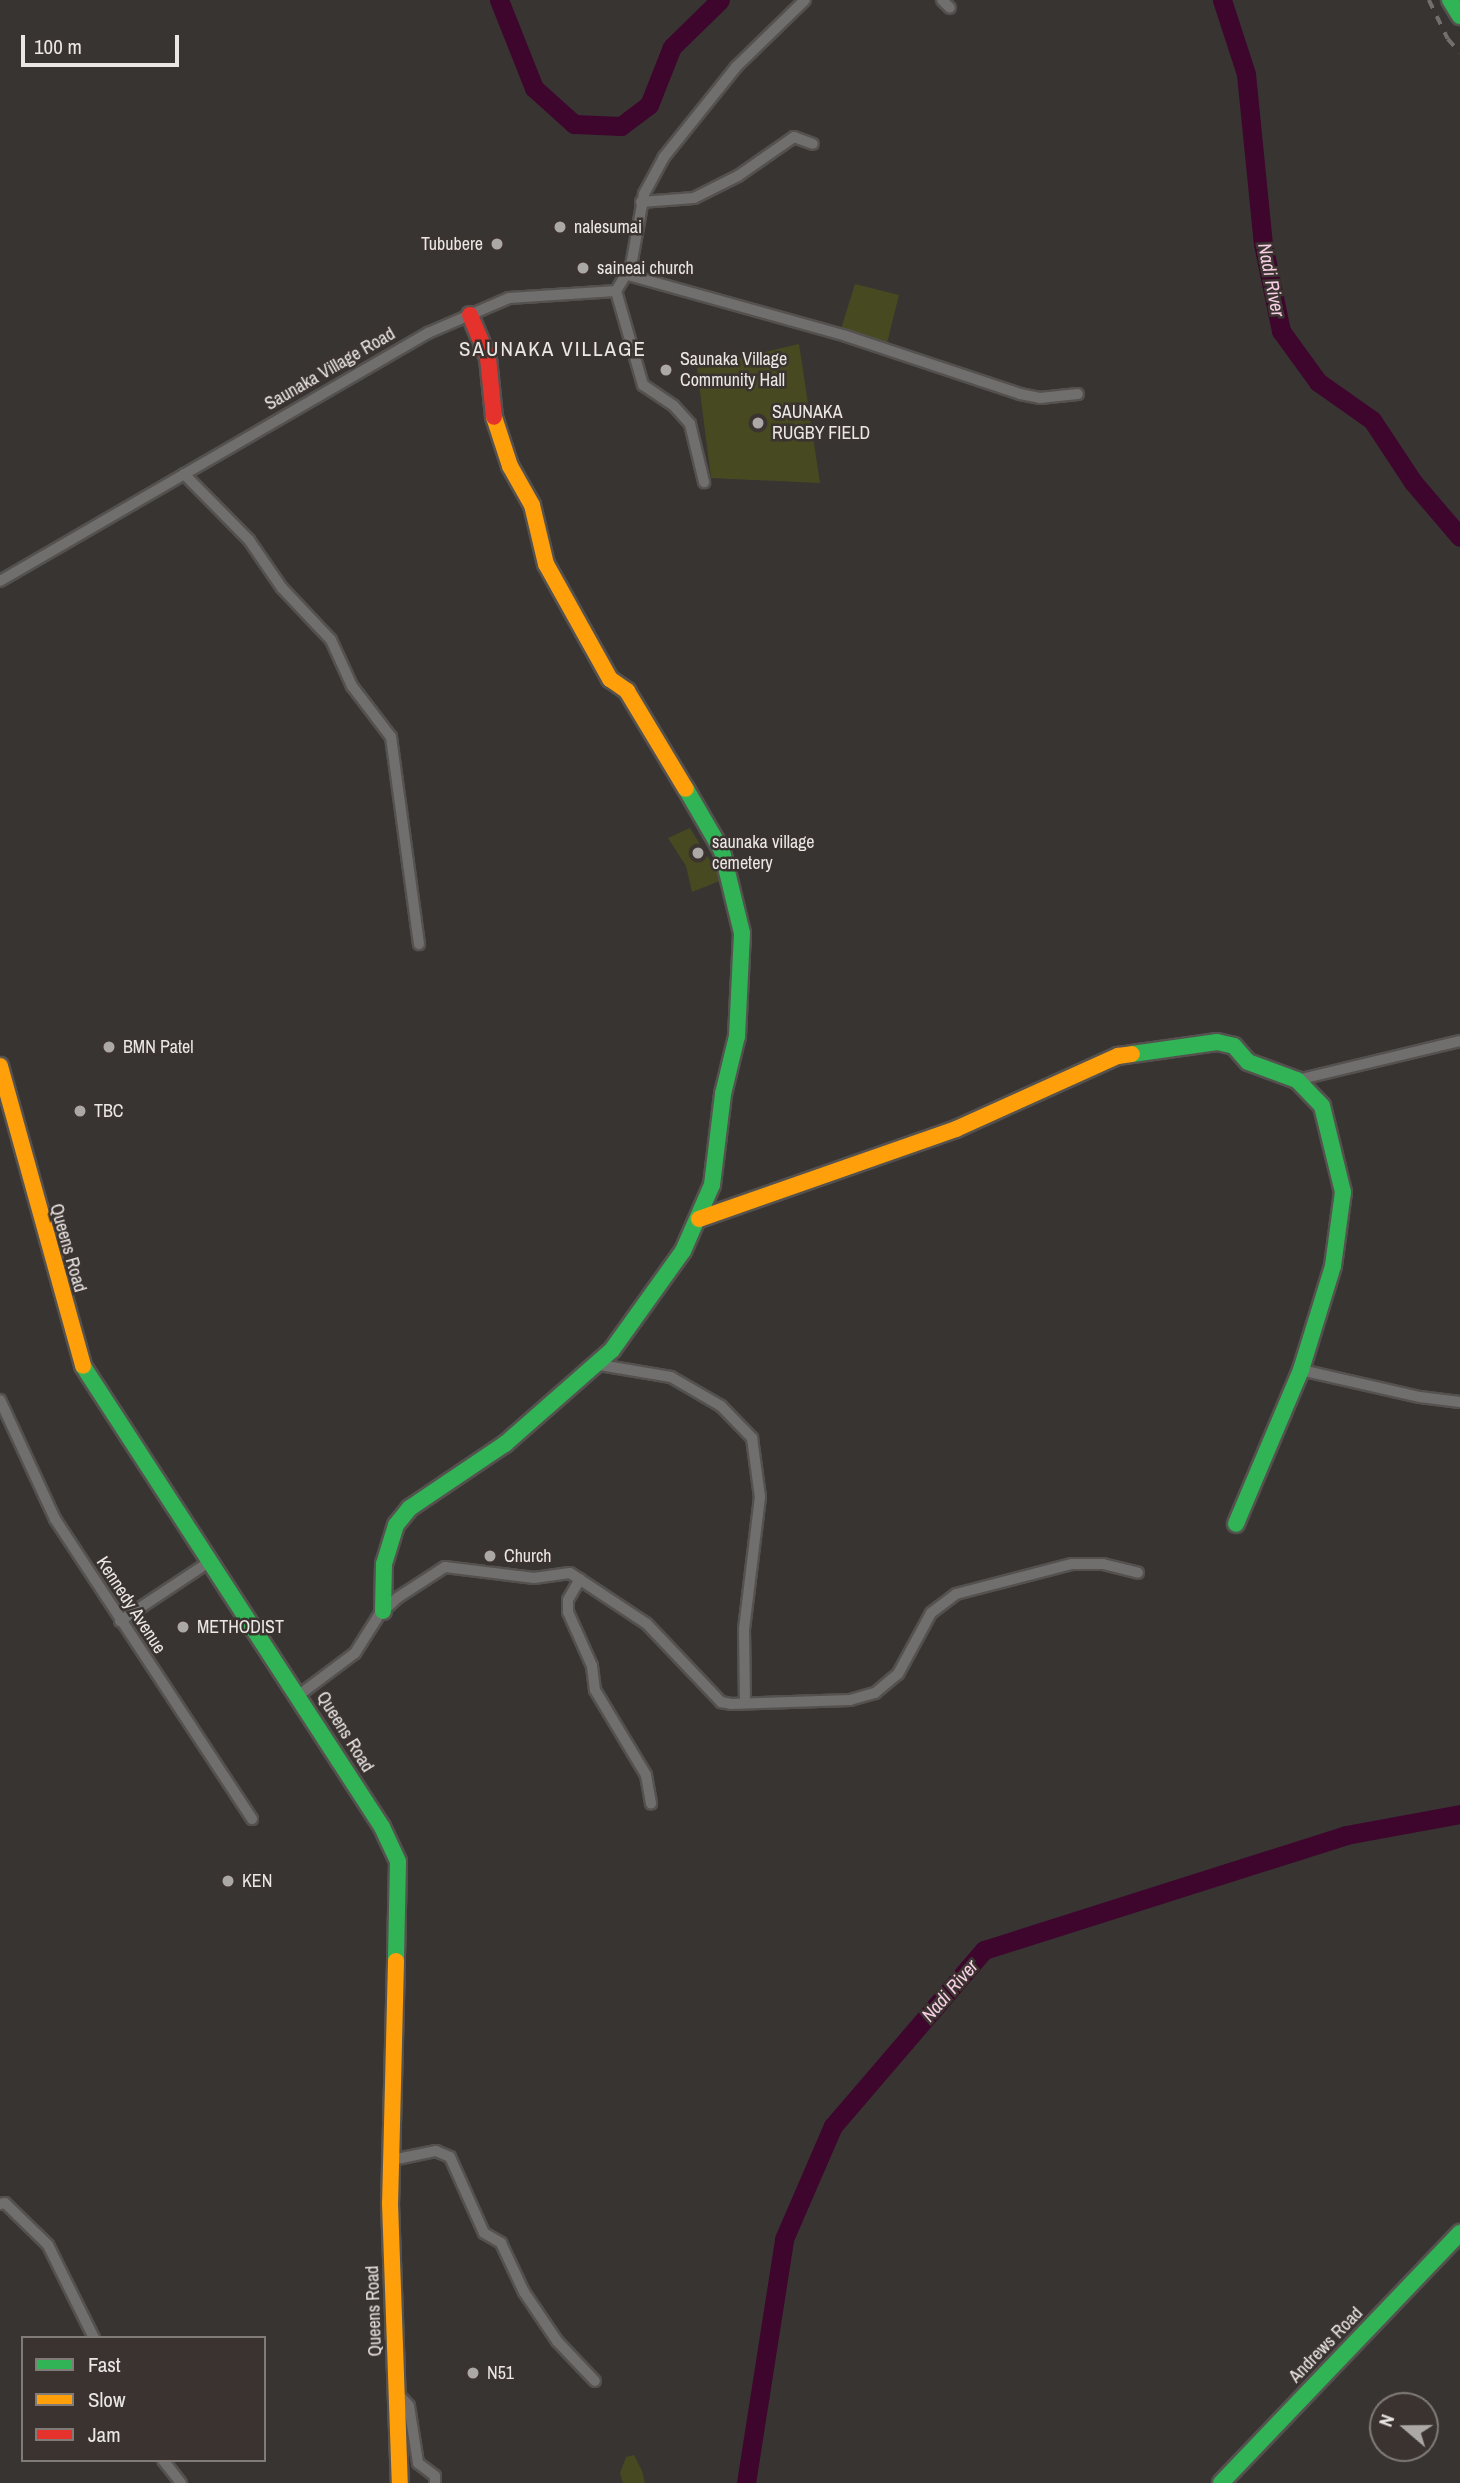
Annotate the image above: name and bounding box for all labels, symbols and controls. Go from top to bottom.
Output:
scale bar [24,21,182,65]
text: 100 m [34,32,82,61]
place label: nalesumai [574,216,642,238]
marker: nalesumai [552,219,568,235]
place label: Tububere [421,233,483,255]
marker: Tububere [489,236,505,252]
water label: Nadi River [1253,241,1289,319]
place label: saineai church [597,257,694,279]
marker: saineai church [575,260,591,276]
street label: Saunaka Village Road [261,323,399,415]
district label: SAUNAKA VILLAGE [460,336,646,362]
place label: Saunaka Village Community Hall [680,349,787,392]
marker: Saunaka Village Community Hall [658,362,674,378]
place label: SAUNAKA RUGBY FIELD [772,402,870,444]
marker: SAUNAKA RUGBY FIELD [750,415,766,431]
place label: saunaka village cemetery [712,832,815,874]
marker: saunaka village cemetery [690,845,706,861]
place label: BMN Patel [123,1036,194,1058]
marker: BMN Patel [101,1039,117,1055]
place label: TBC [94,1100,124,1122]
marker: TBC [72,1103,88,1119]
street label: Queens Road [45,1201,91,1295]
place label: Church [504,1545,552,1567]
marker: Church [482,1548,498,1564]
street label: Kennedy Avenue [91,1552,171,1658]
place label: METHODIST [197,1616,284,1638]
marker: METHODIST [175,1619,191,1635]
street label: Queens Road [312,1688,378,1776]
place label: KEN [242,1870,272,1892]
marker: KEN [220,1873,236,1889]
water label: Nadi River [917,1955,983,2027]
street label: Queens Road [362,2265,386,2357]
street label: Andrews Road [1285,2303,1367,2387]
legend [21,2336,266,2462]
text: Fast [88,2350,121,2379]
place label: N51 [487,2362,514,2384]
marker: N51 [465,2365,481,2381]
text: Slow [88,2385,125,2414]
north arrow [1369,2392,1439,2462]
text: N [1372,2411,1400,2430]
text: Jam [88,2420,121,2449]

